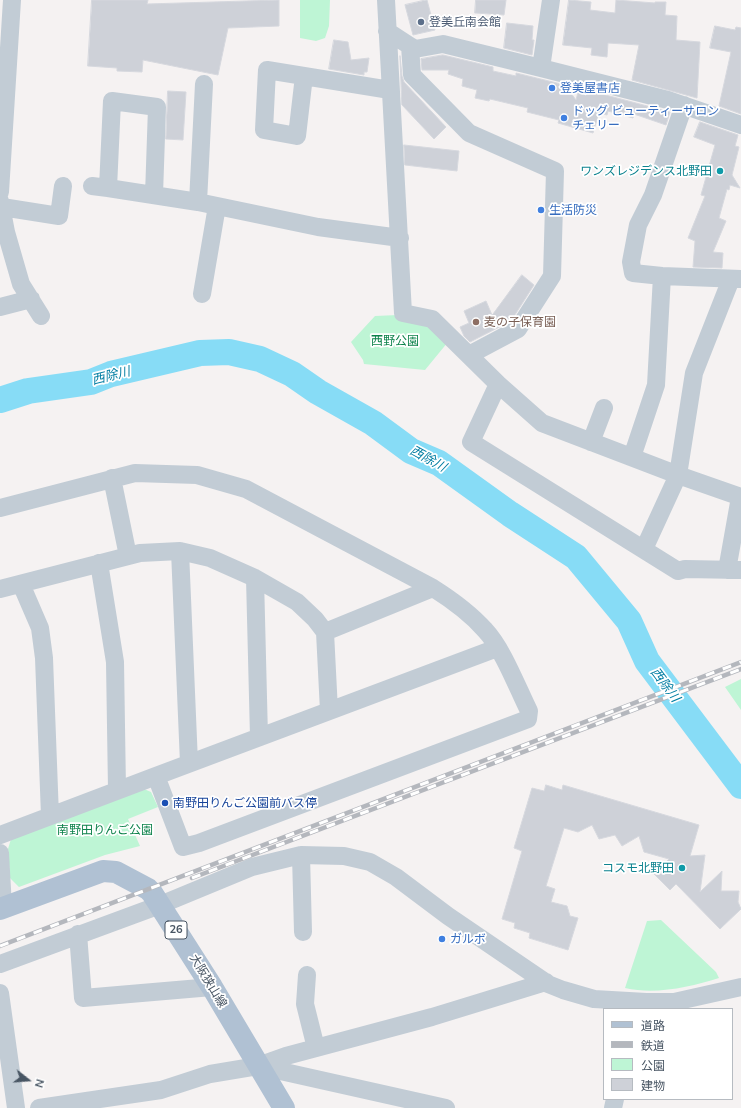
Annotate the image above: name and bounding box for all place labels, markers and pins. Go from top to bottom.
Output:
place label: 登美丘南会館 [429,15,501,29]
marker: 登美丘南会館 [416,17,426,27]
place label: 登美屋書店 [560,81,620,95]
marker: 登美屋書店 [547,83,557,93]
place label: ドッグ ビューティーサロン チェリー [572,104,719,132]
marker: ドッグ ビューティーサロン チェリー [559,113,569,123]
place label: ワンズレジデンス北野田 [580,164,712,178]
marker: ワンズレジデンス北野田 [715,166,725,176]
place label: 生活防災 [549,203,597,217]
marker: 生活防災 [536,205,546,215]
place label: 麦の子保育園 [484,315,556,329]
marker: 麦の子保育園 [471,317,481,327]
place label: 南野田りんご公園前バス停 [173,796,317,810]
marker: 南野田りんご公園前バス停 [160,798,170,808]
place label: コスモ北野田 [602,861,674,875]
marker: コスモ北野田 [677,863,687,873]
place label: ガルボ [450,932,486,946]
marker: ガルボ [437,934,447,944]

